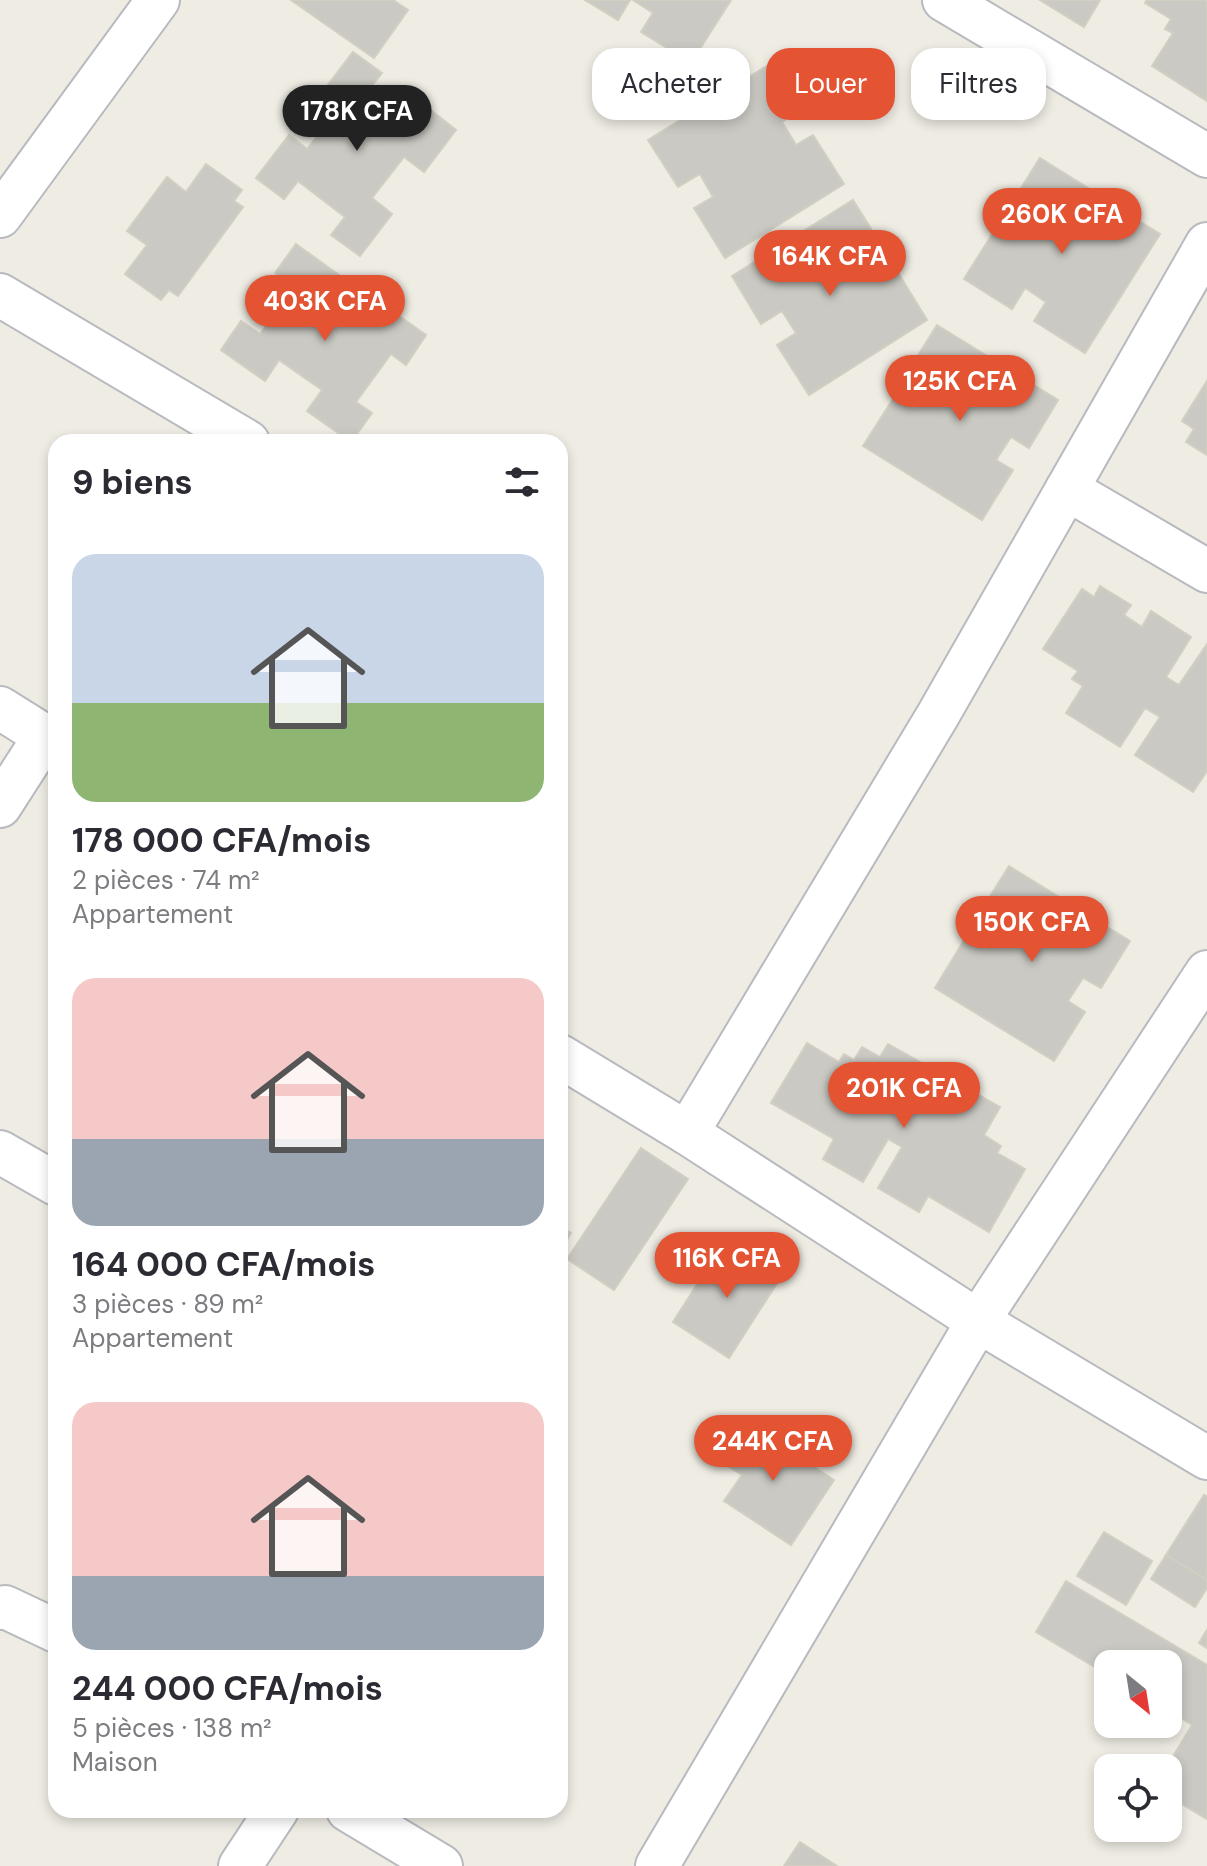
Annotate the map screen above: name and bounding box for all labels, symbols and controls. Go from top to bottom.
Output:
chip: Acheter [592,48,750,120]
chip: Louer [766,48,895,120]
chip: Filtres [911,48,1046,120]
pin: 178K CFA [274,85,440,153]
text: 178K CFA [301,94,413,128]
pin: 260K CFA [979,188,1145,256]
text: 260K CFA [1001,197,1123,231]
pin: 164K CFA [747,230,913,298]
text: 164K CFA [772,239,888,273]
pin: 403K CFA [242,275,408,343]
text: 403K CFA [263,284,387,318]
pin: 125K CFA [877,355,1043,423]
text: 125K CFA [903,364,1017,398]
text: 9 biens [72,460,193,505]
icon: filters [500,460,544,504]
icon: home [236,606,380,750]
text: 178 000 CFA/mois [72,818,371,863]
text: 2 pièces · 74 m² [72,863,260,897]
pin: 150K CFA [949,896,1115,964]
text: Appartement [72,897,233,931]
text: 150K CFA [973,905,1091,939]
icon: home [236,1030,380,1174]
pin: 201K CFA [821,1062,987,1130]
text: 201K CFA [846,1071,962,1105]
pin: 116K CFA [644,1232,810,1300]
text: 116K CFA [673,1241,781,1275]
text: 164 000 CFA/mois [72,1242,375,1287]
text: 3 pièces · 89 m² [72,1287,263,1321]
text: Appartement [72,1321,233,1355]
pin: 244K CFA [690,1415,856,1483]
text: 244K CFA [712,1424,834,1458]
icon: home [236,1454,380,1598]
north arrow [1094,1650,1182,1738]
map controls [1094,1650,1182,1842]
text: 244 000 CFA/mois [72,1666,383,1711]
text: 5 pièces · 138 m² [72,1711,272,1745]
text: Maison [72,1745,158,1779]
button: locate [1094,1754,1182,1842]

